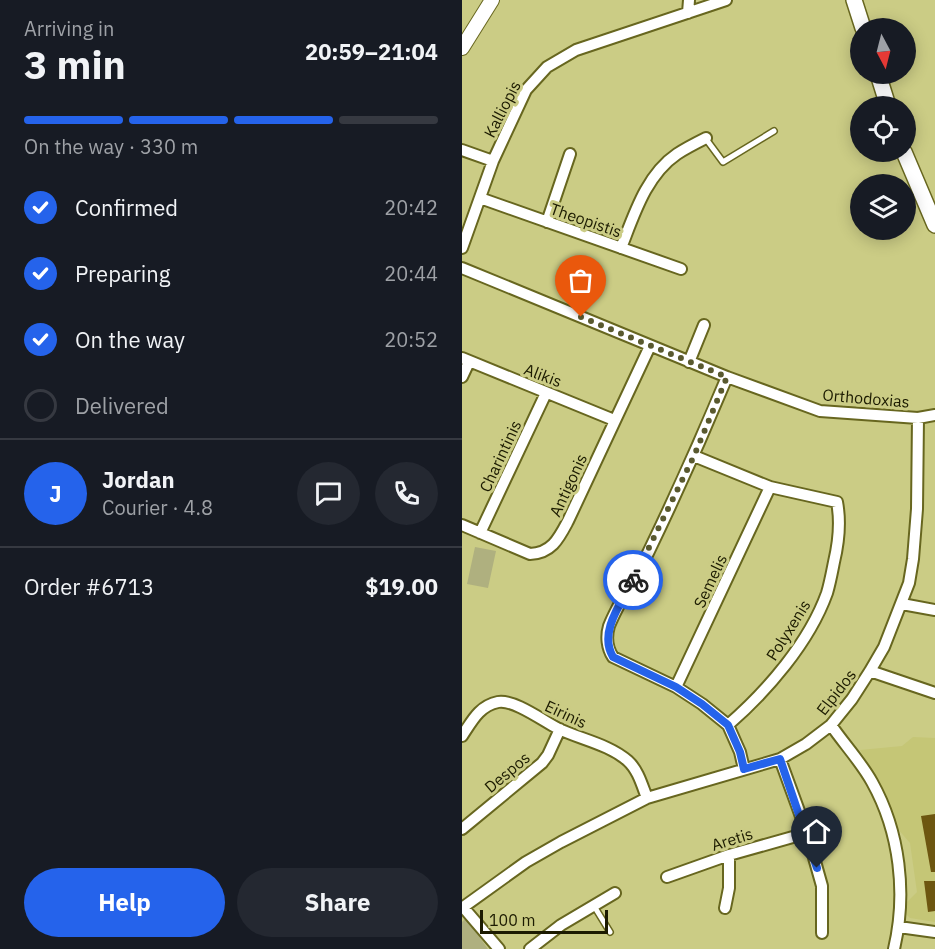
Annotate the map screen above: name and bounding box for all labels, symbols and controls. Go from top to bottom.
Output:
text: Arriving in [24,15,114,42]
north arrow [850,18,916,84]
map controls [850,18,916,240]
text: 20:59–21:04 [305,37,438,66]
text: 3 min [24,39,126,90]
street label: Kalliopis [479,77,525,141]
button: locate [850,96,916,162]
text: On the way · 330 m [24,133,198,160]
button: layers [850,174,916,240]
icon: check [24,191,57,224]
text: Confirmed [75,193,178,222]
text: 20:42 [384,194,438,221]
street label: Theopistis [548,198,624,242]
pin [555,255,606,317]
icon: check [24,257,57,290]
text: Preparing [75,259,170,288]
text: 20:44 [384,260,438,287]
icon: bag [564,264,597,297]
icon: check [24,323,57,356]
text: On the way [75,325,185,354]
text: 20:52 [384,326,438,353]
street label: Alikis [521,359,565,391]
street label: Orthodoxias [822,384,910,412]
text: Delivered [75,391,169,420]
street label: Charintinis [475,417,525,495]
street label: Antigonis [545,450,591,520]
button: chat [297,462,360,525]
button: phone [375,462,438,525]
text: Jordan [102,465,175,494]
text: J [49,479,62,508]
text: Courier · 4.8 [102,494,213,521]
courier [603,550,663,610]
street label: Semelis [689,551,731,611]
icon: bike [617,564,650,597]
text: Order #6713 [24,572,154,601]
text: $19.00 [365,572,438,601]
street label: Polyxenis [761,596,815,664]
street label: Elpidos [812,665,860,719]
street label: Eirinis [542,696,590,732]
street label: Despos [480,747,534,797]
pin [791,806,842,868]
icon: home [800,815,833,848]
street label: Aretis [709,823,755,855]
button: Help [24,868,225,937]
button: Share [237,868,438,937]
scale bar [480,907,608,934]
text: 100 m [489,910,536,930]

